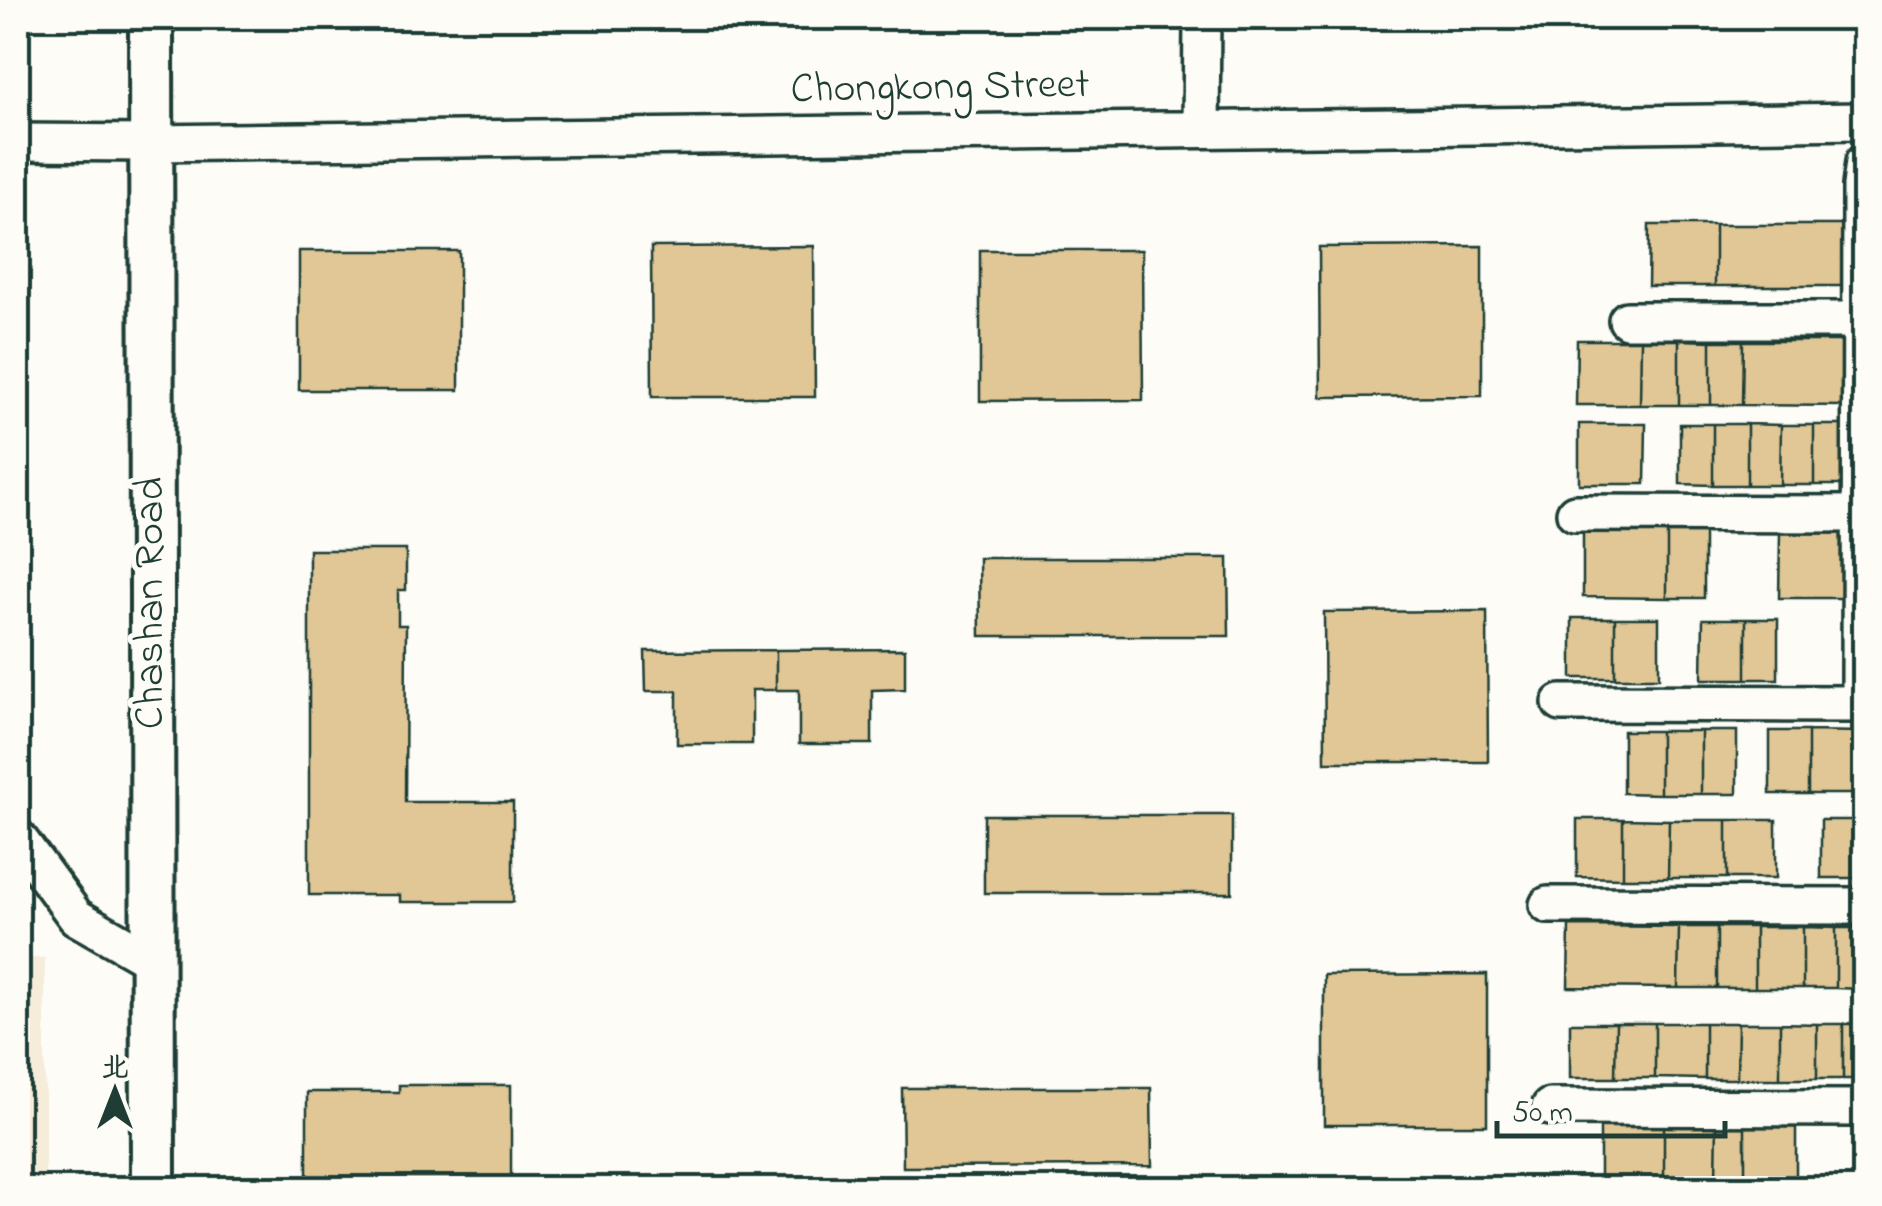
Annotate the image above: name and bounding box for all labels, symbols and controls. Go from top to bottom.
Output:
street label: Chongkong Street [790,55,1090,121]
street label: Chashan Road [121,477,182,729]
north arrow [65,1041,165,1141]
text: 北 [101,1049,129,1090]
scale bar [1497,1076,1724,1138]
text: 50 m [1512,1092,1573,1136]

